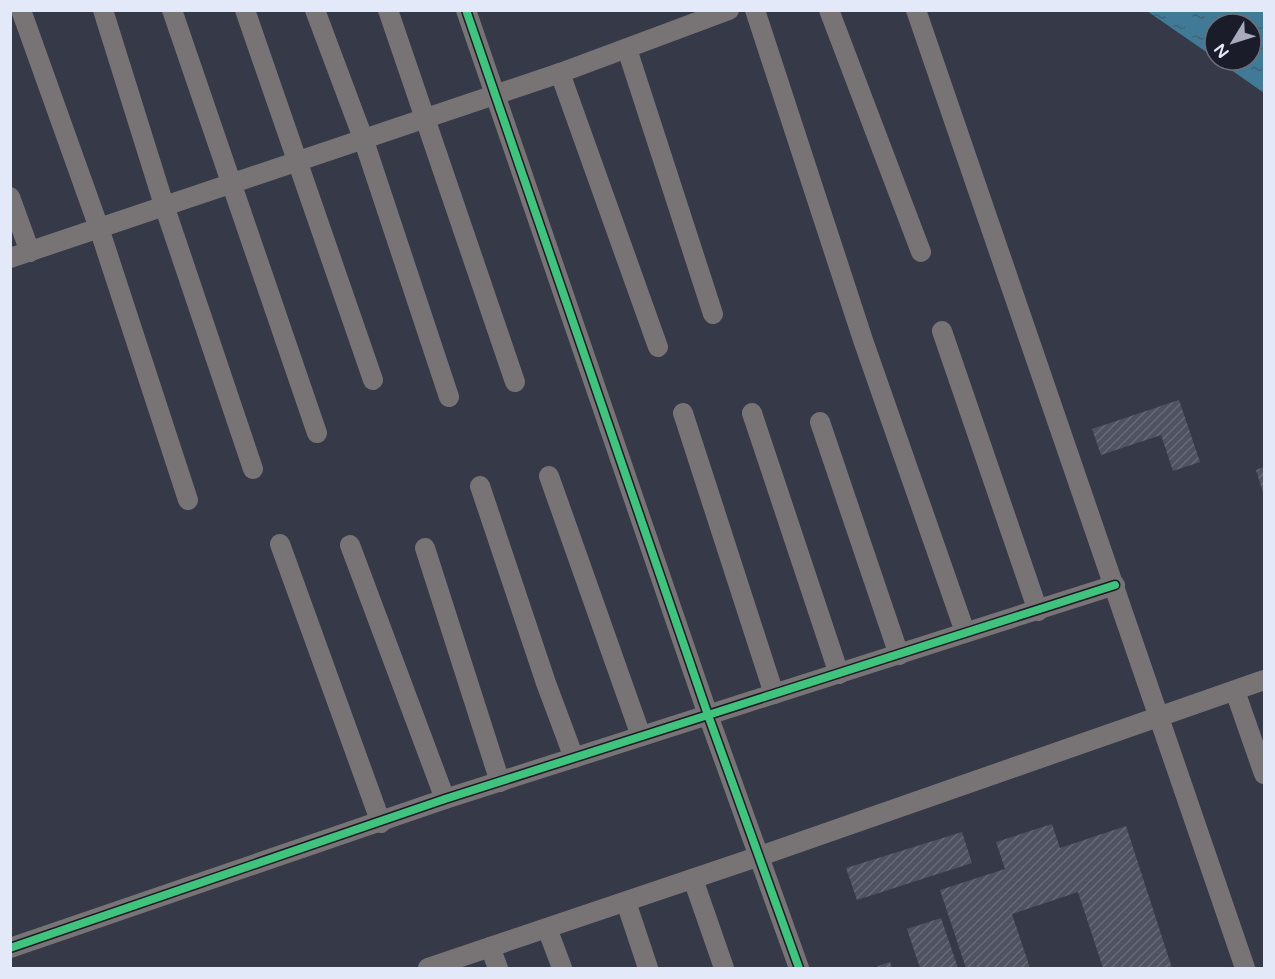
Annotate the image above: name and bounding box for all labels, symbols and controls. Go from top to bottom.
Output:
north arrow [1203,12,1263,72]
text: N [1210,39,1234,62]

